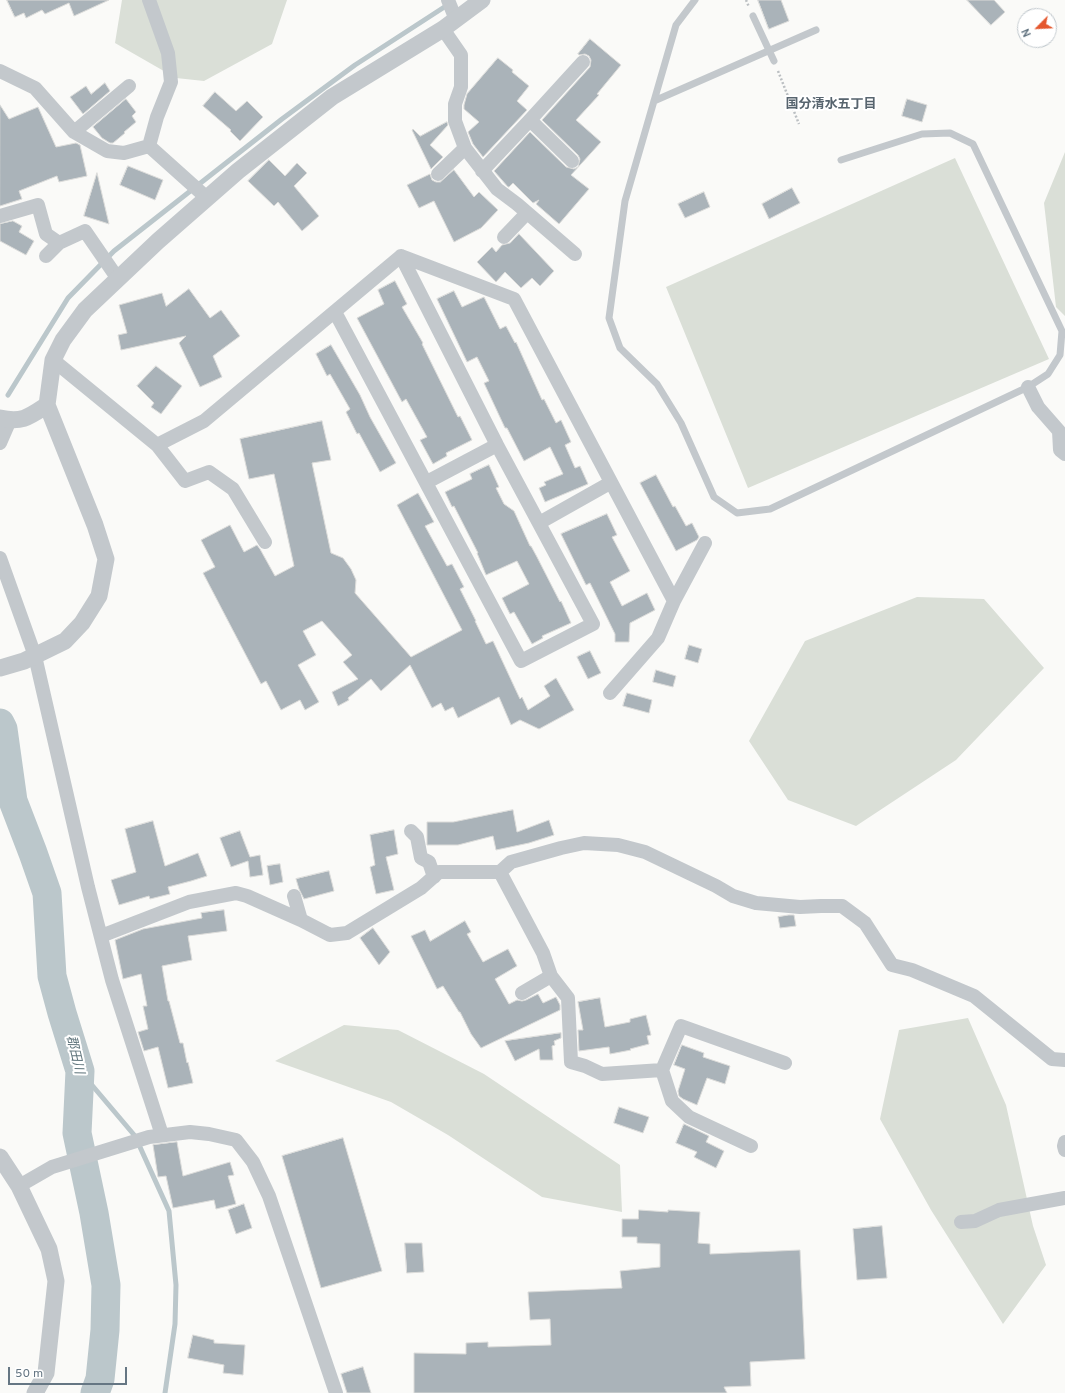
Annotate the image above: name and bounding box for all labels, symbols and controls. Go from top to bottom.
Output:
north arrow [1017,8,1057,48]
text: N [1019,26,1035,39]
district label: 国分清水五丁目 [786,97,876,113]
water label: 郡田川 [62,1034,86,1076]
scale bar [10,1359,129,1385]
text: 50 m [15,1366,43,1382]

